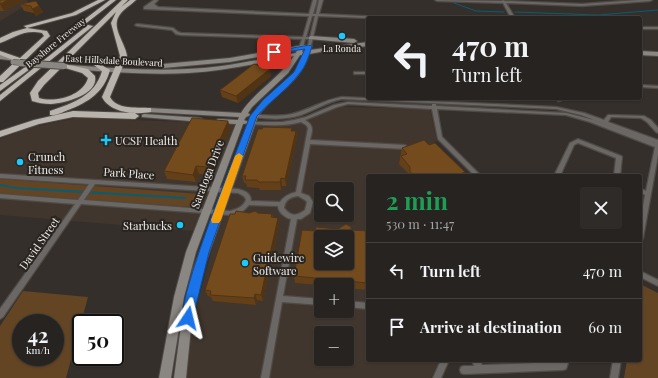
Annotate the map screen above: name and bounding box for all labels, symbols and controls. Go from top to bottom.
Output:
street label: Bayshore Freeway [23,14,88,70]
text: 470 m [452,27,529,64]
marker: La Ronda [337,31,347,41]
icon: left [386,32,438,84]
pin [257,35,291,69]
icon: arrive [263,41,285,63]
place label: La Ronda [323,42,361,54]
street label: East Hillsdale Boulevard [65,51,164,69]
text: Turn left [452,63,522,87]
place label: UCSF Health [115,133,178,148]
marker: UCSF Health [100,134,112,146]
street label: Saratoga Drive [187,137,227,210]
place label: Crunch Fitness [28,149,66,177]
marker: Crunch Fitness [15,157,25,167]
street label: Park Place [103,164,155,182]
map controls [314,182,354,366]
button: search [314,182,354,222]
text: 2 min [386,184,448,216]
button: close [580,187,622,229]
street label: David Street [15,214,63,272]
text: 530 m · 11:47 [386,215,454,232]
place label: Starbucks [123,218,172,233]
marker: Starbucks [175,220,185,230]
button: layers [314,230,354,270]
place label: Guidewire Software [253,250,305,278]
marker: Guidewire Software [240,258,250,268]
icon: left [386,260,408,282]
text: Turn left [420,261,481,281]
text: 470 m [583,261,622,281]
button: + [314,278,354,318]
position arrow [167,297,209,339]
speed limit sign: 50 [72,314,124,366]
icon: arrive [386,316,408,338]
text: Arrive at destination [420,317,562,337]
text: 60 m [588,317,622,337]
text: 42 [27,321,49,348]
button: − [314,326,354,366]
text: km/h [26,343,50,357]

